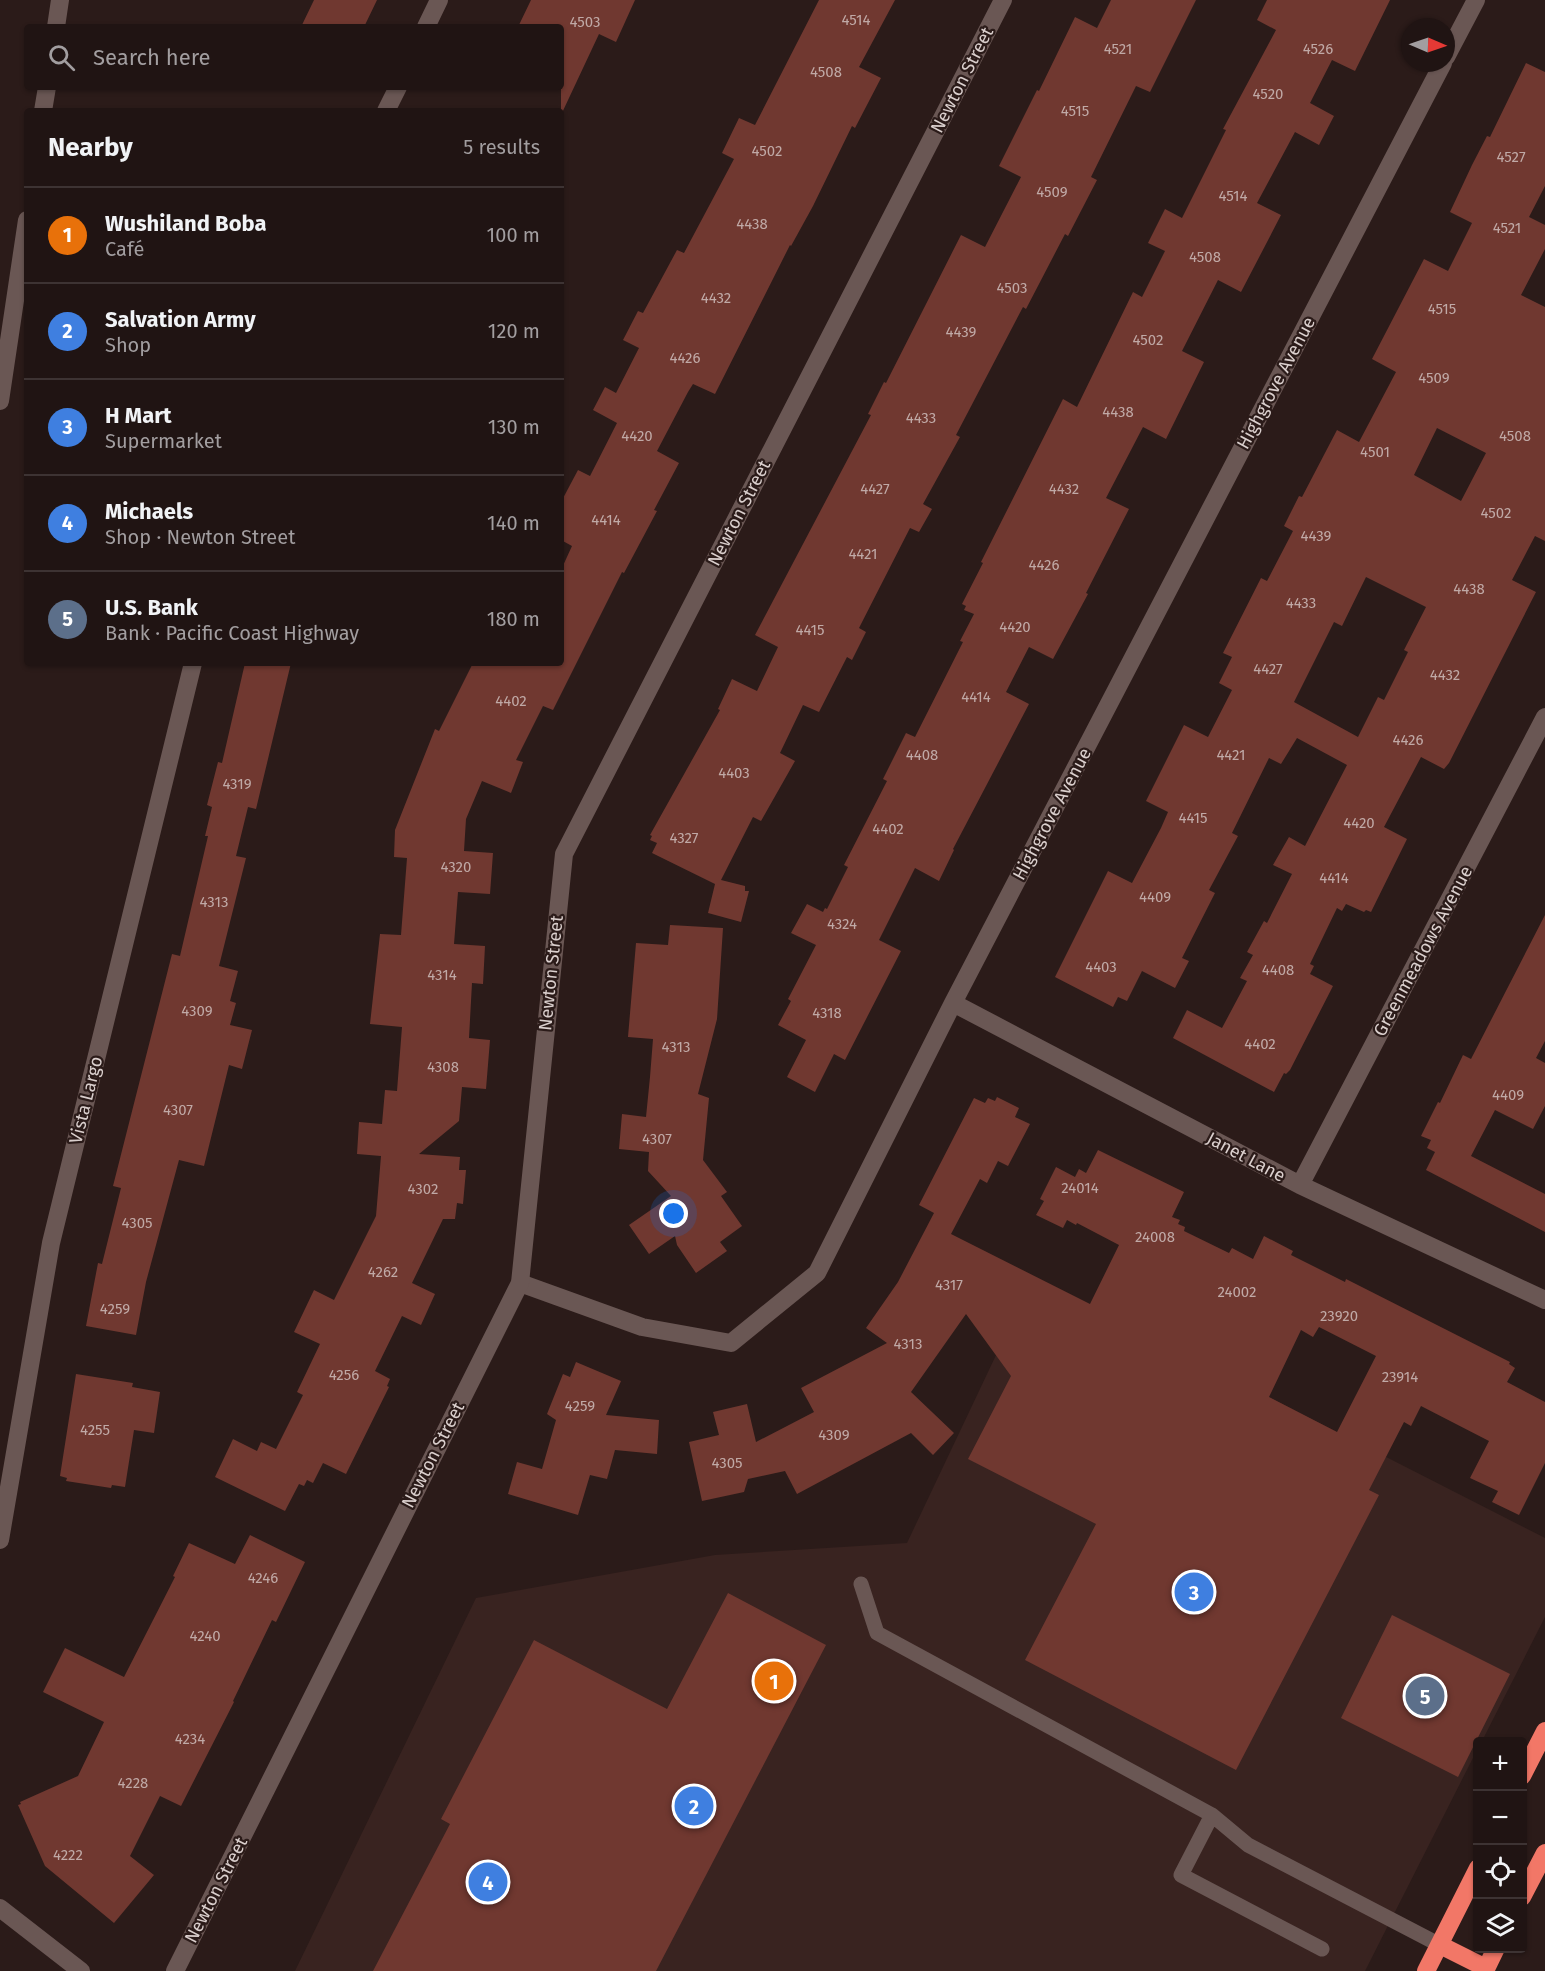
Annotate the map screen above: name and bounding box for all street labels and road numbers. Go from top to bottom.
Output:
street label: Newton Street [926,23,998,137]
street label: Highgrove Avenue [1232,313,1320,453]
street label: Newton Street [703,456,775,570]
street label: Highgrove Avenue [1008,744,1096,884]
street label: Greenmeadows Avenue [1369,862,1477,1040]
street label: Newton Street [534,914,568,1032]
street label: Vista Largo [65,1054,107,1146]
street label: Janet Lane [1203,1127,1289,1187]
street label: Newton Street [397,1398,469,1512]
street label: Newton Street [180,1833,252,1947]

